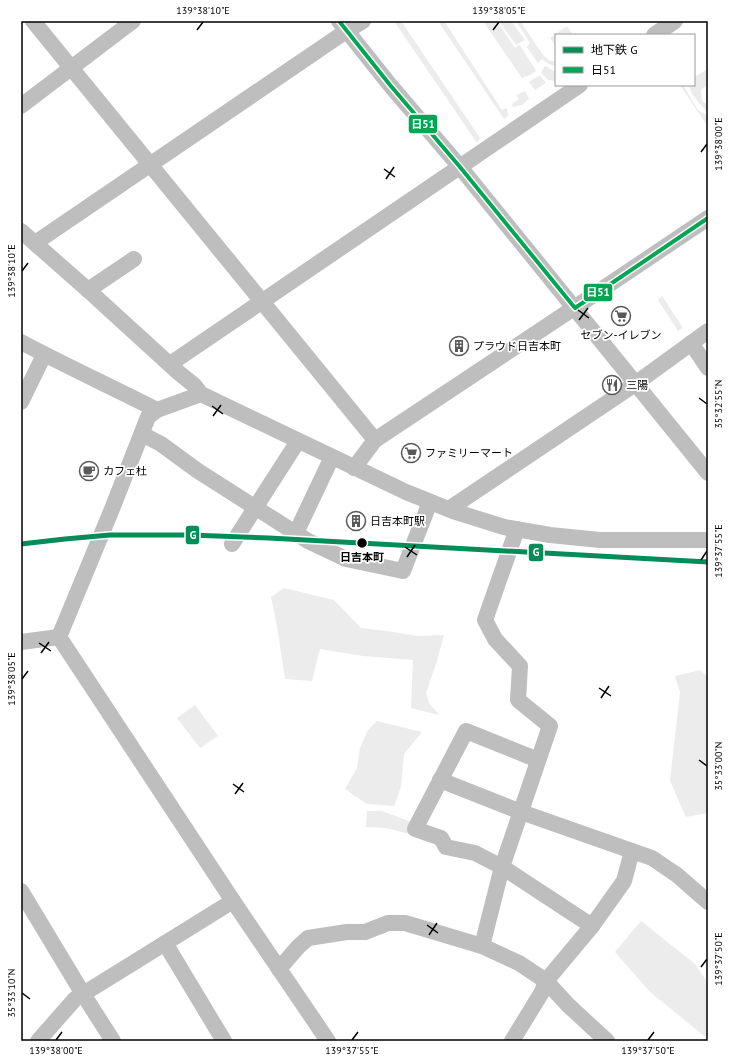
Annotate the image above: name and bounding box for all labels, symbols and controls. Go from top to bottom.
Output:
text: 139°38'10"E [176,4,230,17]
text: 139°38'05"E [472,4,526,17]
legend [555,34,695,86]
text: 地下鉄 G [591,42,638,57]
text: 日51 [591,62,616,77]
line badge: 日51 [408,114,438,134]
text: 日51 [411,117,435,131]
text: 139°38'00"E [712,117,725,171]
text: 139°38'10"E [5,244,18,298]
line badge: 日51 [583,283,613,302]
text: 日51 [586,285,610,299]
supermarket icon: セブン-イレブン [610,305,632,327]
place label: セブン-イレブン [581,328,661,342]
building icon: プラウド日吉本町 [448,335,470,357]
place label: プラウド日吉本町 [473,339,561,353]
restaurant icon: 三陽 [601,374,623,396]
place label: 三陽 [626,378,648,392]
text: 35°32'55"N [712,379,725,429]
supermarket icon: ファミリーマート [400,442,422,464]
place label: ファミリーマート [425,446,513,460]
cafe icon: カフェ杜 [78,460,100,482]
place label: カフェ杜 [103,464,147,478]
building icon: 日吉本町駅 [345,510,367,532]
place label: 日吉本町駅 [370,514,425,528]
text: 139°37'55"E [712,524,725,578]
line badge: G [185,525,200,545]
text: G [190,528,197,542]
marker: 日吉本町 [355,536,369,550]
line badge: G [528,543,544,562]
text: G [533,545,540,559]
place label: 日吉本町 [340,550,384,564]
text: 139°38'05"E [5,652,18,706]
text: 35°33'00"N [712,741,725,791]
text: 139°37'50"E [712,932,725,986]
text: 35°33'10"N [5,968,18,1018]
text: 139°38'00"E [29,1044,83,1057]
text: 139°37'55"E [325,1044,379,1057]
text: 139°37'50"E [621,1044,675,1057]

